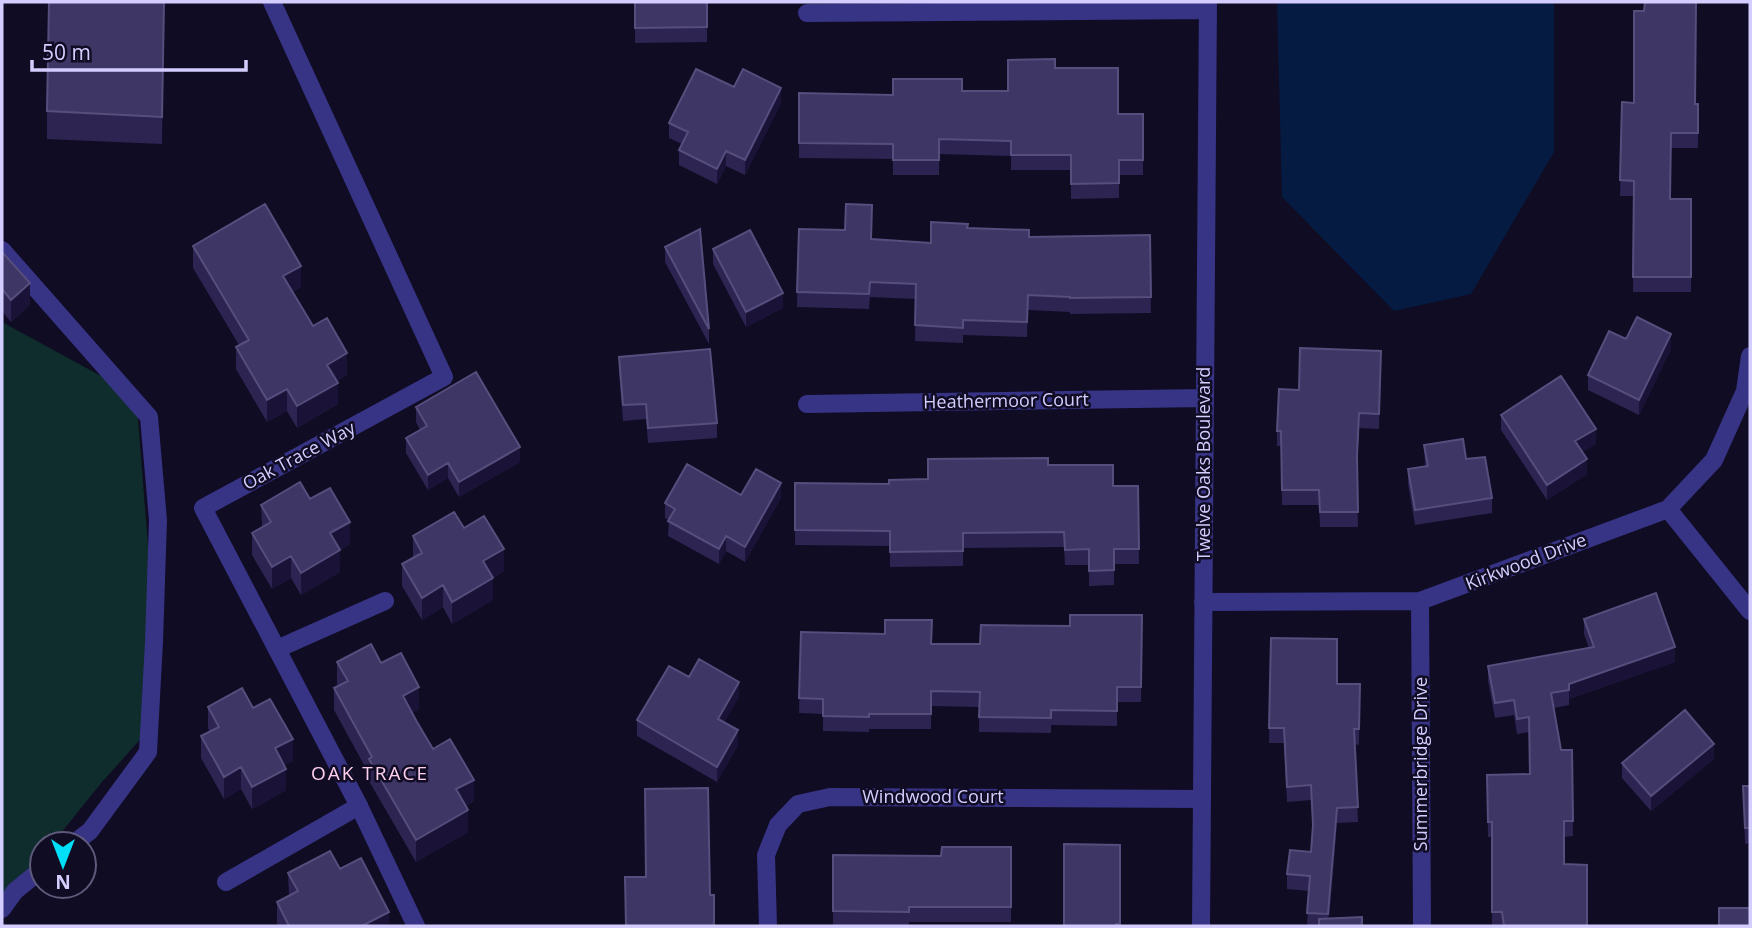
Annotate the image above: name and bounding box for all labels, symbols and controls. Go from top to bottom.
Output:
scale bar [32,28,245,72]
text: 50 m [42,38,91,66]
street label: Twelve Oaks Boulevard [1191,367,1215,561]
street label: Heathermoor Court [923,387,1089,413]
street label: Oak Trace Way [238,415,360,495]
street label: Kirkwood Drive [1462,527,1590,595]
street label: Summerbridge Drive [1408,677,1432,851]
district label: OAK TRACE [311,760,429,786]
street label: Windwood Court [862,784,1004,808]
north arrow [28,830,98,900]
text: N [55,869,71,895]

